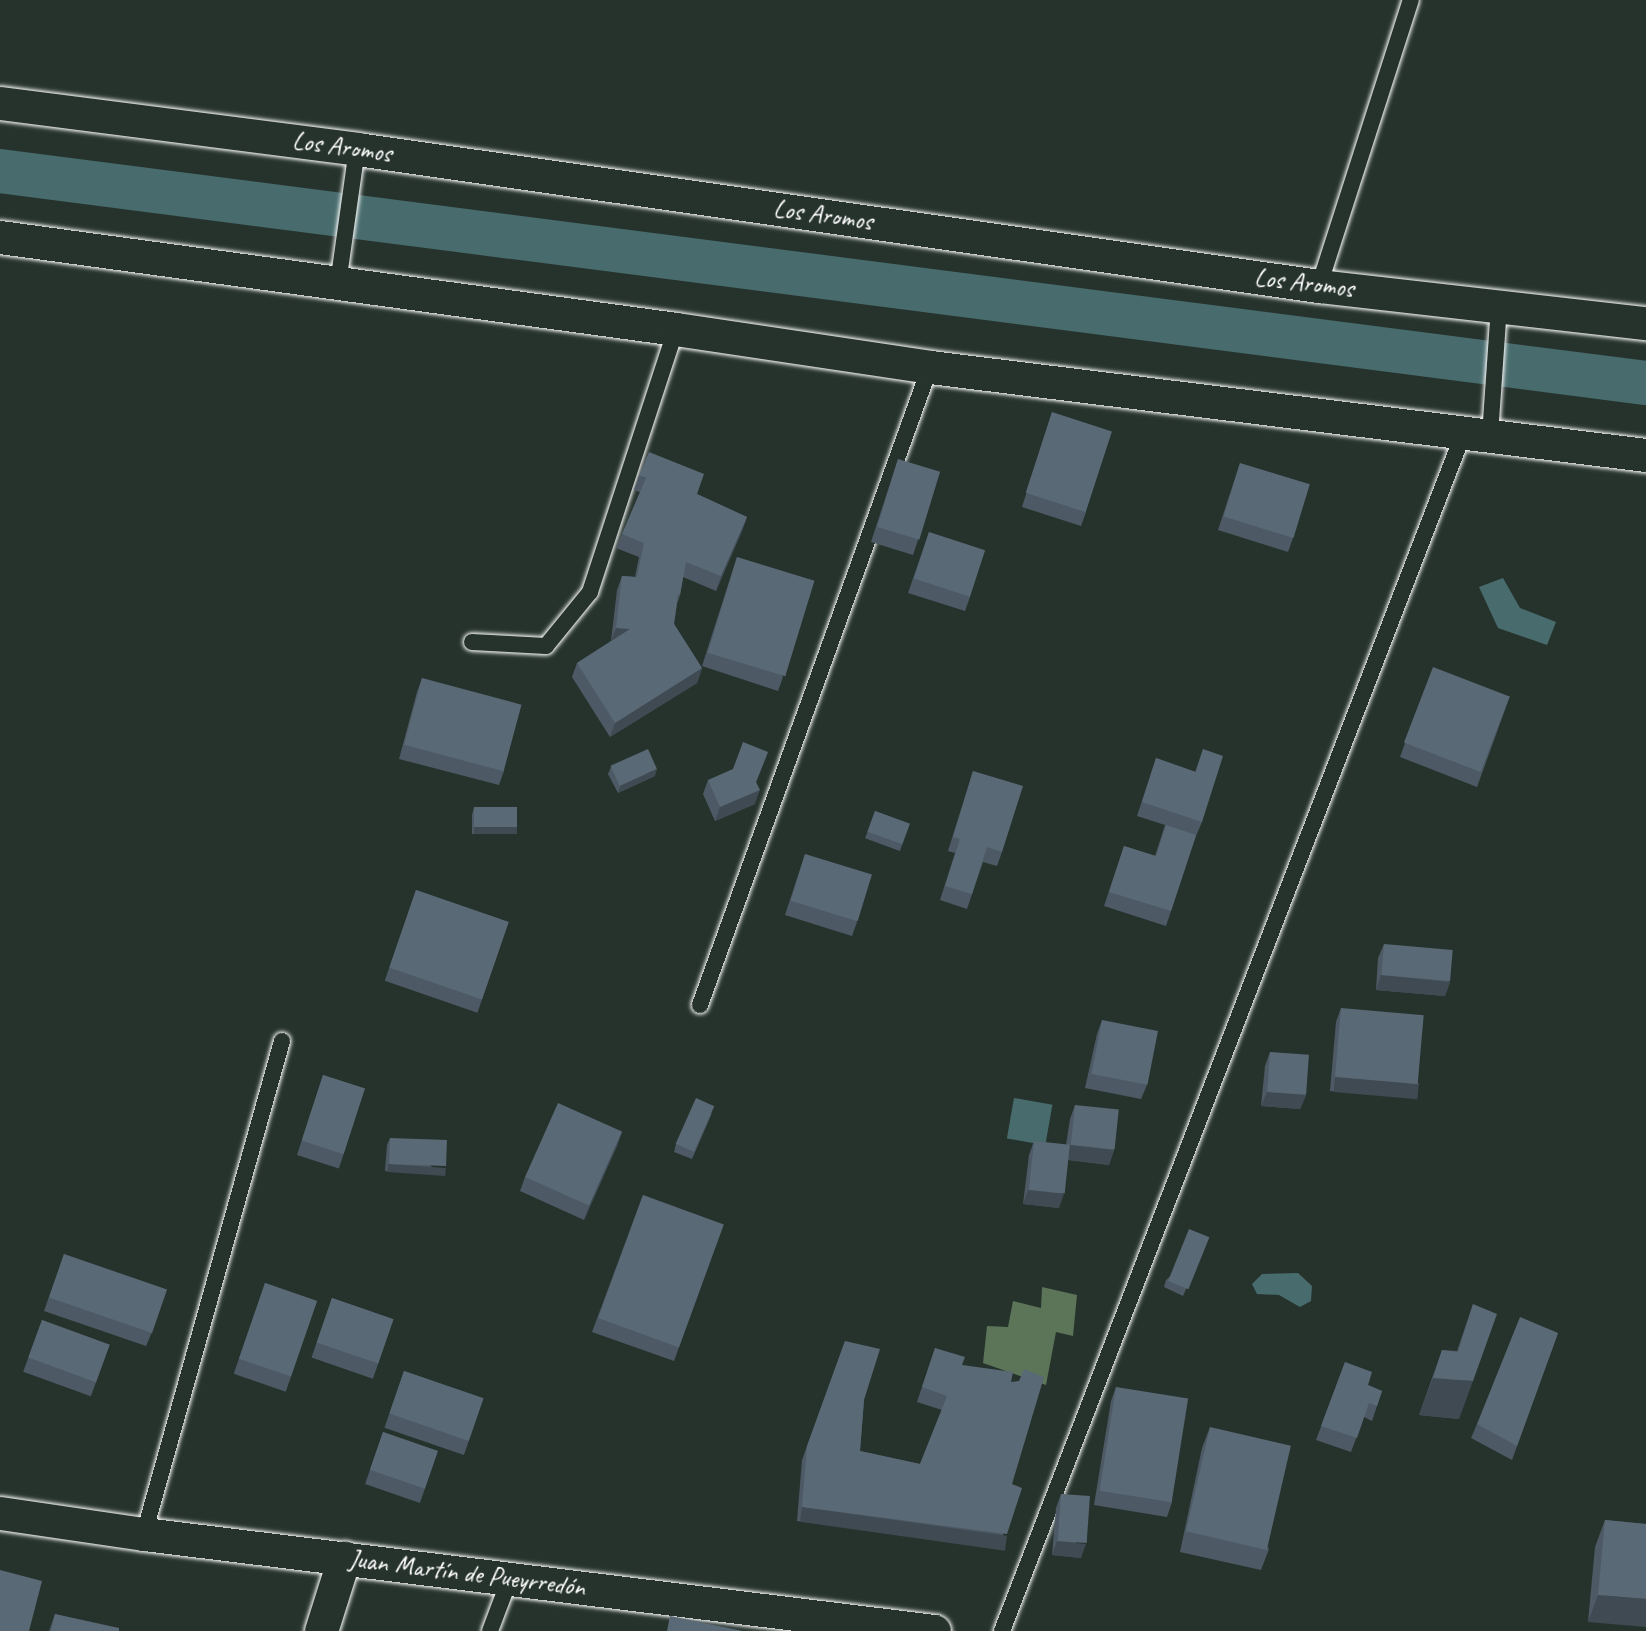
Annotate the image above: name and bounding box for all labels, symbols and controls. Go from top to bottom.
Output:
street label: Los Aromos [290,125,394,169]
street label: Los Aromos [771,193,875,237]
street label: Los Aromos [1252,261,1356,305]
street label: Juan Martín de Pueyrredón [347,1543,587,1603]

